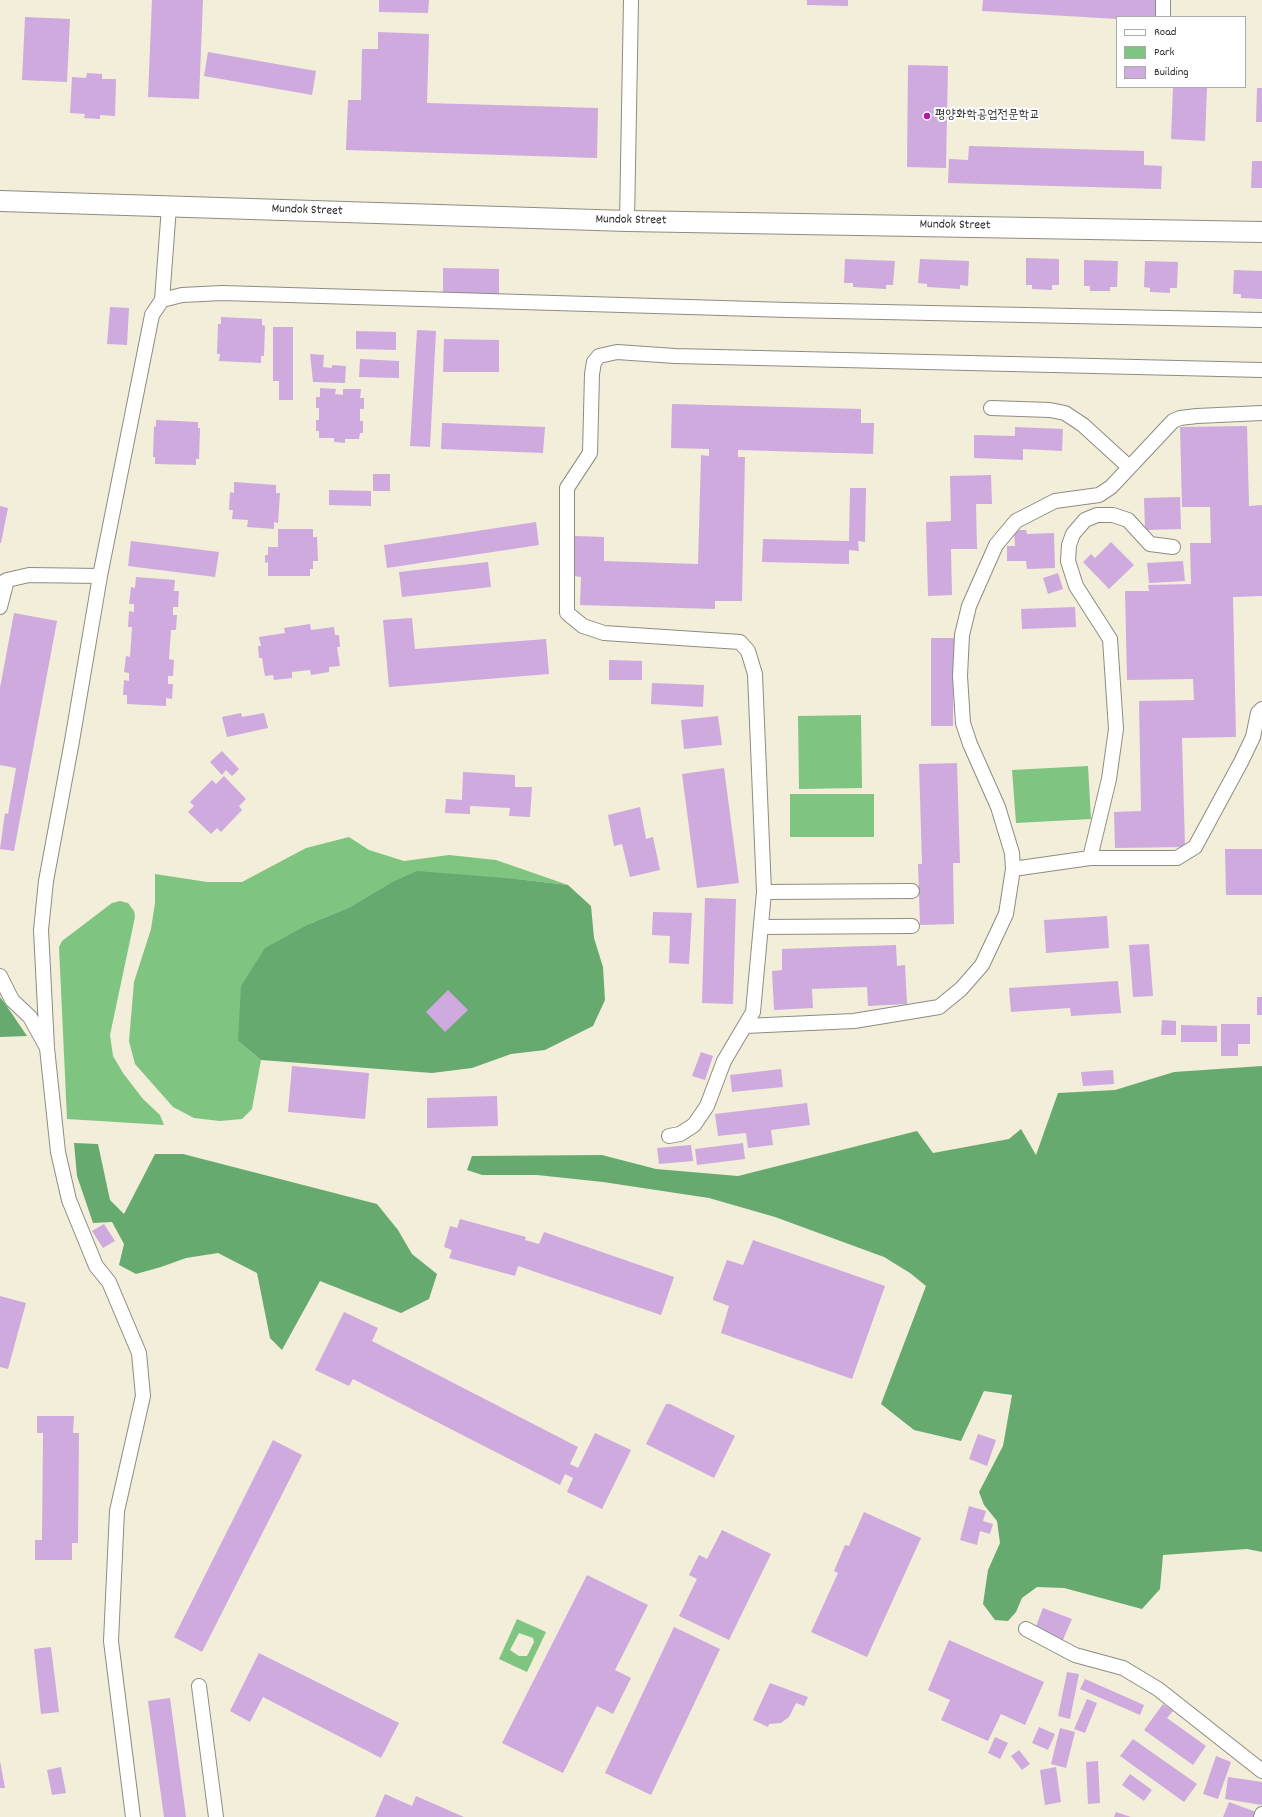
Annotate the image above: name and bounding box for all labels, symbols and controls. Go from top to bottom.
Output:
legend [1116,16,1246,88]
text: Road [1154,24,1176,41]
text: Park [1154,44,1174,61]
text: Building [1154,64,1189,81]
place label: 평양화학공업전문학교 [935,108,1040,124]
marker: 평양화학공업전문학교 [922,111,932,121]
street label: Mundok Street [271,202,343,220]
street label: Mundok Street [595,213,667,229]
street label: Mundok Street [919,218,991,234]

